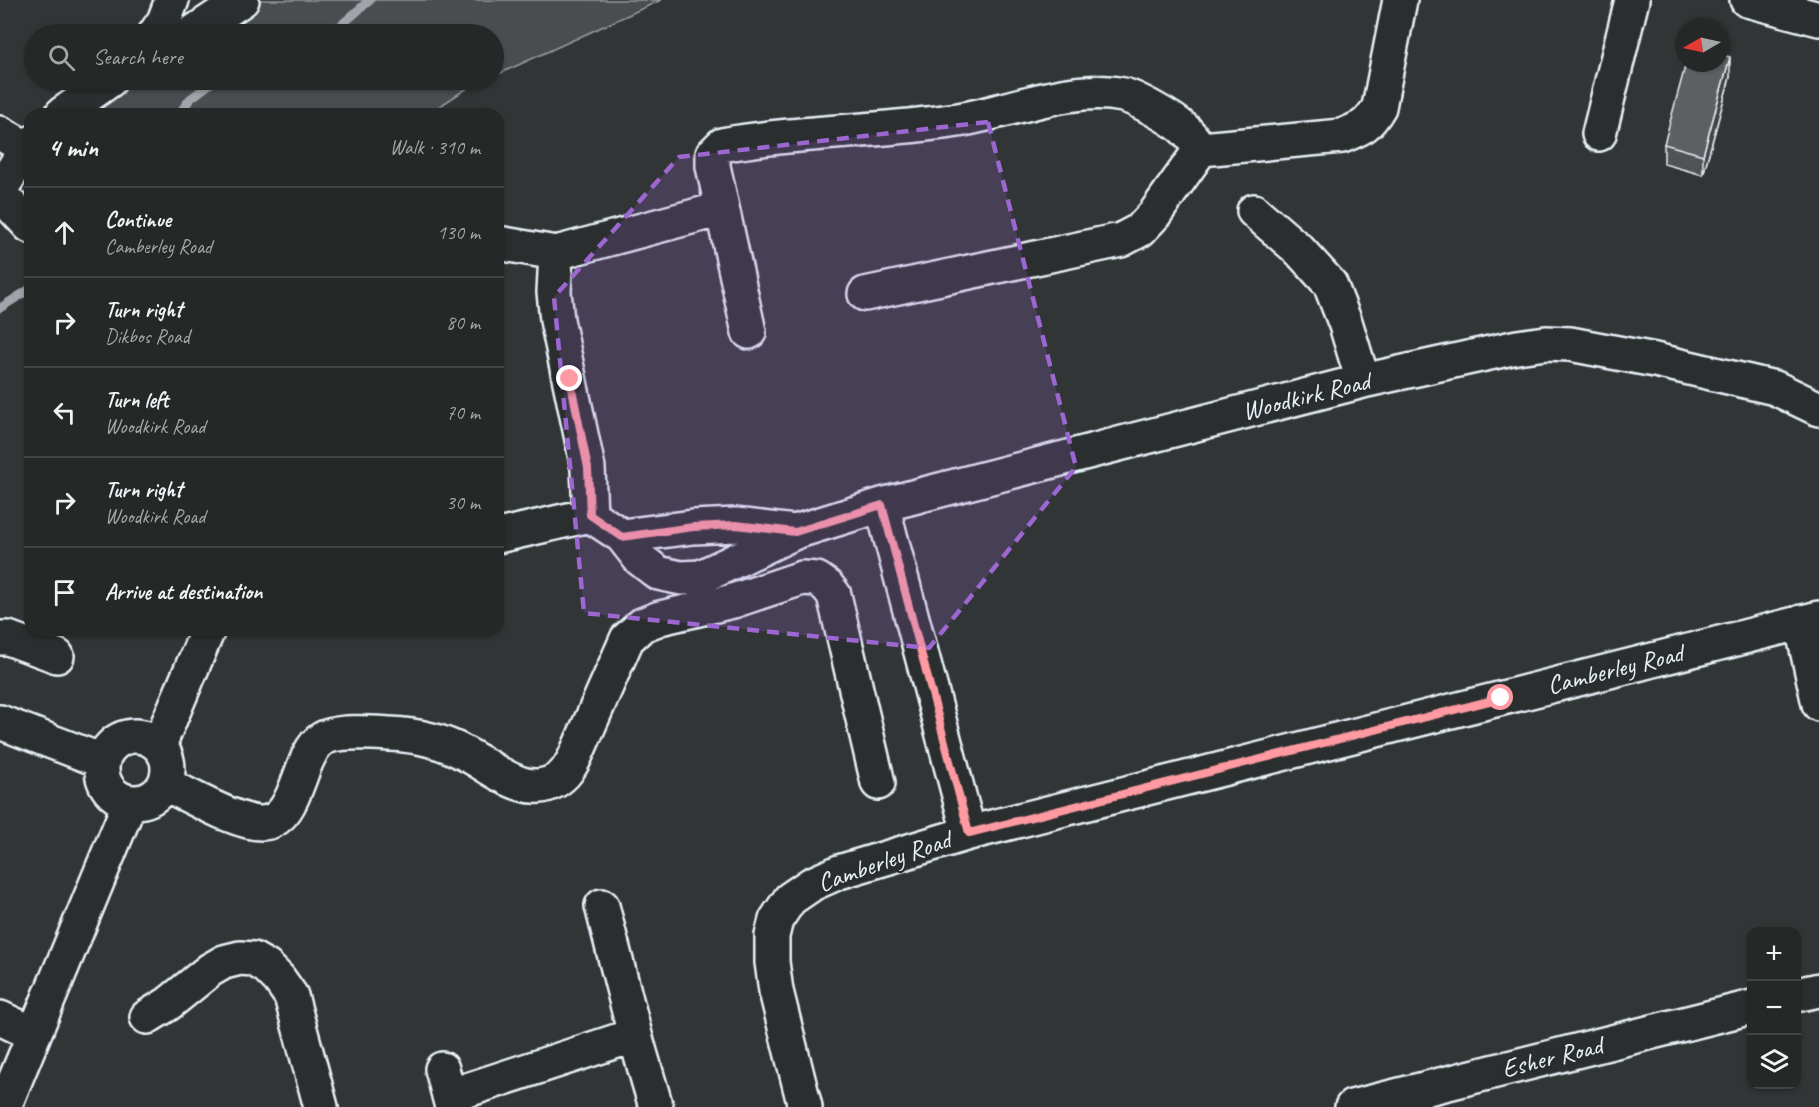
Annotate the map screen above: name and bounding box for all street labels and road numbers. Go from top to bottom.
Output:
street label: Woodkirk Road [1239,363,1377,428]
street label: Camberley Road [1544,635,1690,702]
street label: Camberley Road [813,822,959,899]
street label: Esher Road [1498,1028,1609,1085]

